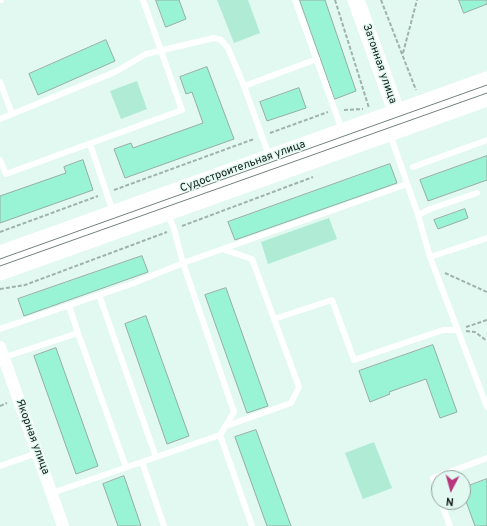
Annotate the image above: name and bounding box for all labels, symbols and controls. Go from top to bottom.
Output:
street label: Затонная улица [359,22,399,106]
street label: Судостроительная улица [179,138,307,196]
street label: Якорная улица [12,397,52,477]
north arrow [431,470,471,510]
text: N [445,494,455,508]

